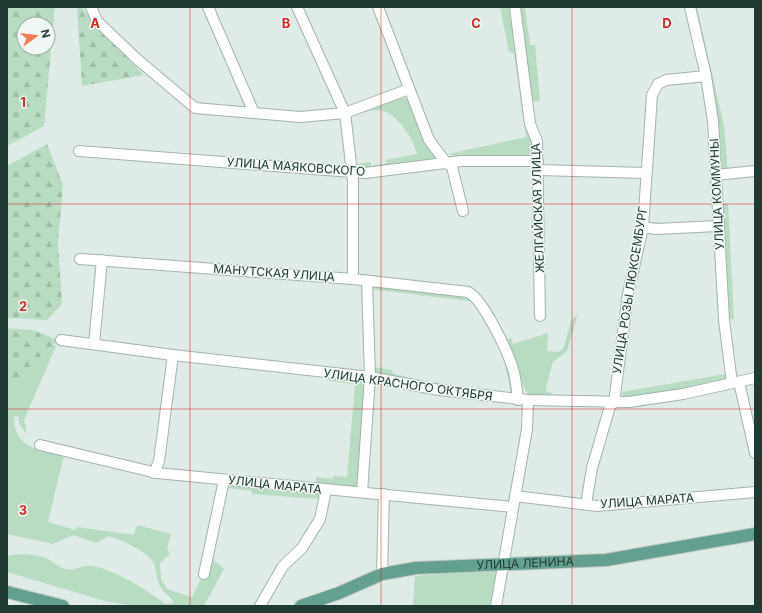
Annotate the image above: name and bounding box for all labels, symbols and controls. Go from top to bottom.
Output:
text: A [90,15,100,31]
text: B [282,15,291,31]
text: C [471,15,481,31]
text: D [662,15,672,31]
north arrow [16,16,56,56]
text: N [38,28,54,39]
text: 1 [20,94,26,110]
street label: УЛИЦА КОММУНЫ [706,138,727,250]
street label: ЖЕЛГАЙСКАЯ УЛИЦА [528,143,547,273]
street label: УЛИЦА МАЯКОВСКОГО [226,154,366,179]
street label: УЛИЦА РОЗЫ ЛЮКСЕМБУРГ [609,205,650,375]
street label: МАНУТСКАЯ УЛИЦА [213,261,335,284]
text: 2 [19,298,27,314]
street label: УЛИЦА КРАСНОГО ОКТЯБРЯ [323,365,493,404]
street label: УЛИЦА МАРАТА [228,472,323,497]
street label: УЛИЦА МАРАТА [600,490,694,511]
text: 3 [19,502,27,518]
street label: УЛИЦА ЛЕНИНА [476,553,574,572]

